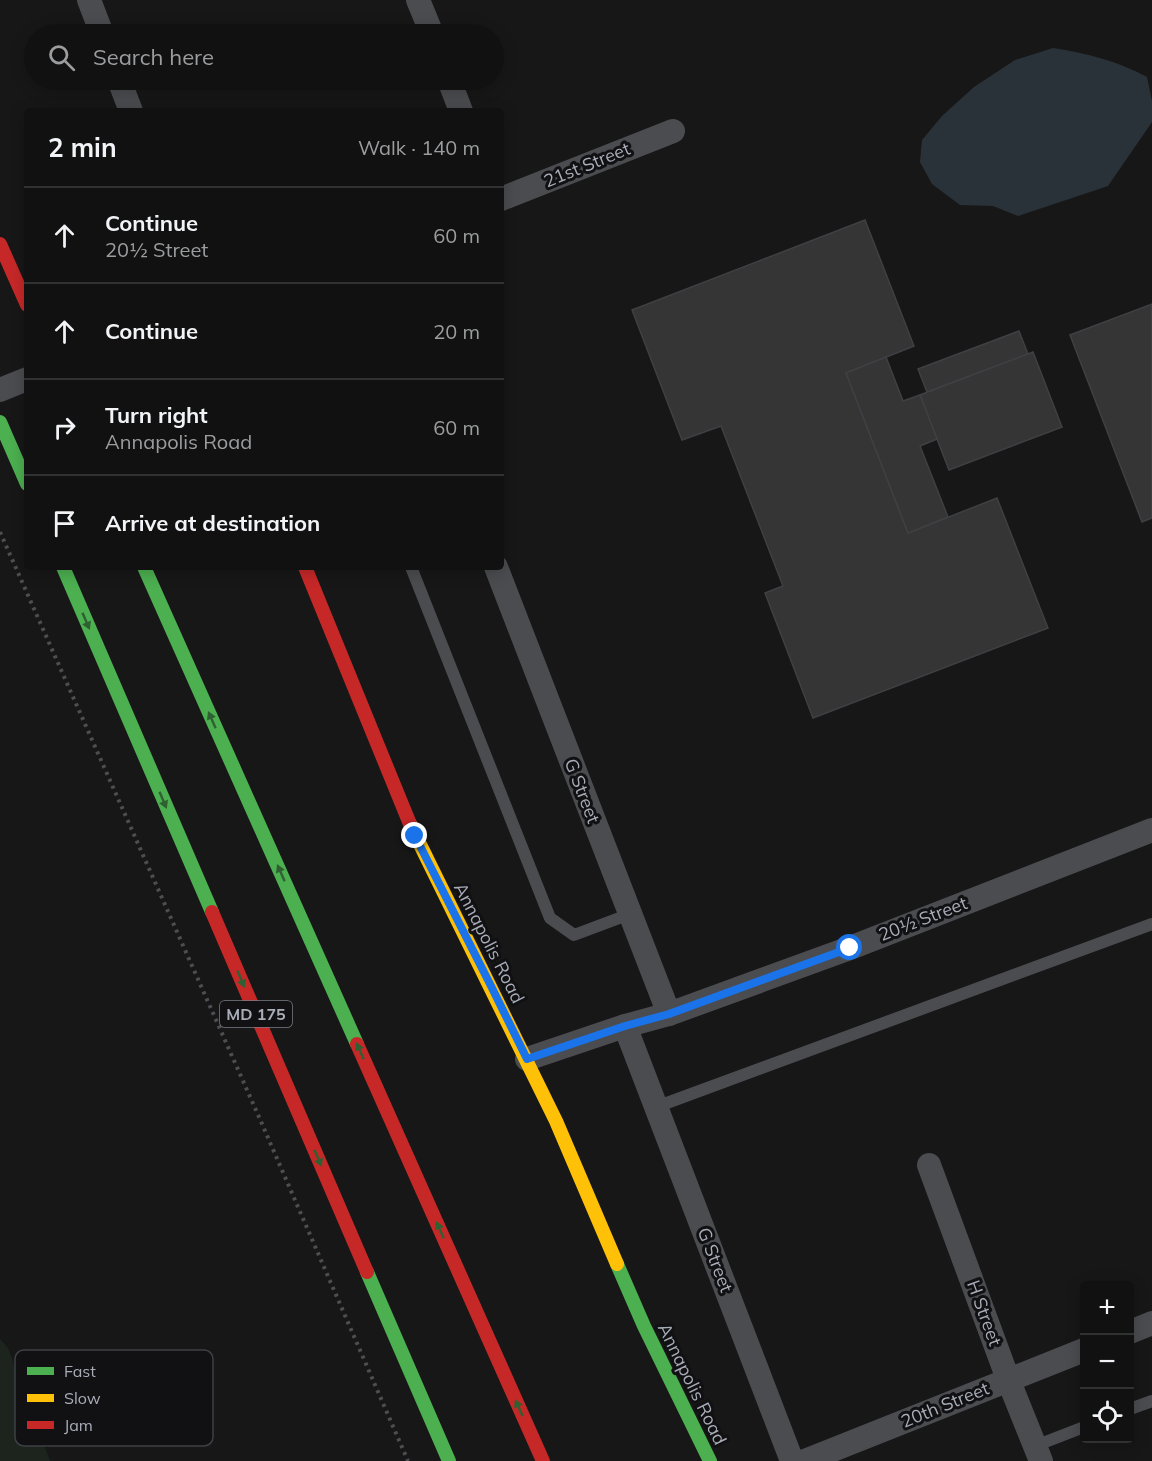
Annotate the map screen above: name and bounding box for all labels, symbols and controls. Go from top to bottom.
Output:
search box [24,24,504,90]
icon: search [45,41,78,74]
text: Search here [93,43,214,71]
text: 2 min [48,131,117,164]
text: Walk · 140 m [358,135,480,160]
street label: 21st Street [540,137,633,192]
text: Continue [105,209,198,237]
icon: ahead [48,219,81,252]
text: 60 m [433,223,480,248]
text: 20½ Street [105,237,208,262]
icon: ahead [48,315,81,348]
text: Continue [105,317,198,345]
text: 20 m [433,319,480,344]
text: Turn right [105,401,208,429]
icon: right [48,411,81,444]
text: 60 m [433,415,480,440]
text: Annapolis Road [105,429,252,454]
icon: arrive [48,507,81,540]
text: Arrive at destination [105,509,320,537]
one-way arrow [81,612,91,630]
one-way arrow [207,710,217,728]
street label: G Street [560,755,605,827]
one-way arrow [158,791,168,809]
route end [401,822,427,848]
one-way arrow [276,865,285,882]
street label: Annapolis Road [449,879,530,1007]
street label: 20½ Street [875,891,970,946]
route start [836,934,862,960]
one-way arrow [236,970,245,987]
road number: MD 175 [220,1001,292,1027]
one-way arrow [356,1043,365,1060]
one-way arrow [313,1149,323,1167]
one-way arrow [435,1221,444,1238]
street label: G Street [693,1224,738,1296]
street label: H Street [962,1277,1007,1349]
map controls [1080,1281,1134,1443]
button: + [1080,1281,1134,1335]
street label: Annapolis Road [653,1319,732,1448]
button: − [1080,1335,1134,1389]
legend [15,1350,213,1446]
text: Fast [64,1361,96,1381]
street label: 20th Street [897,1376,992,1433]
text: Slow [64,1388,101,1408]
button: locate [1080,1389,1134,1443]
one-way arrow [515,1399,524,1416]
text: Jam [64,1415,93,1435]

